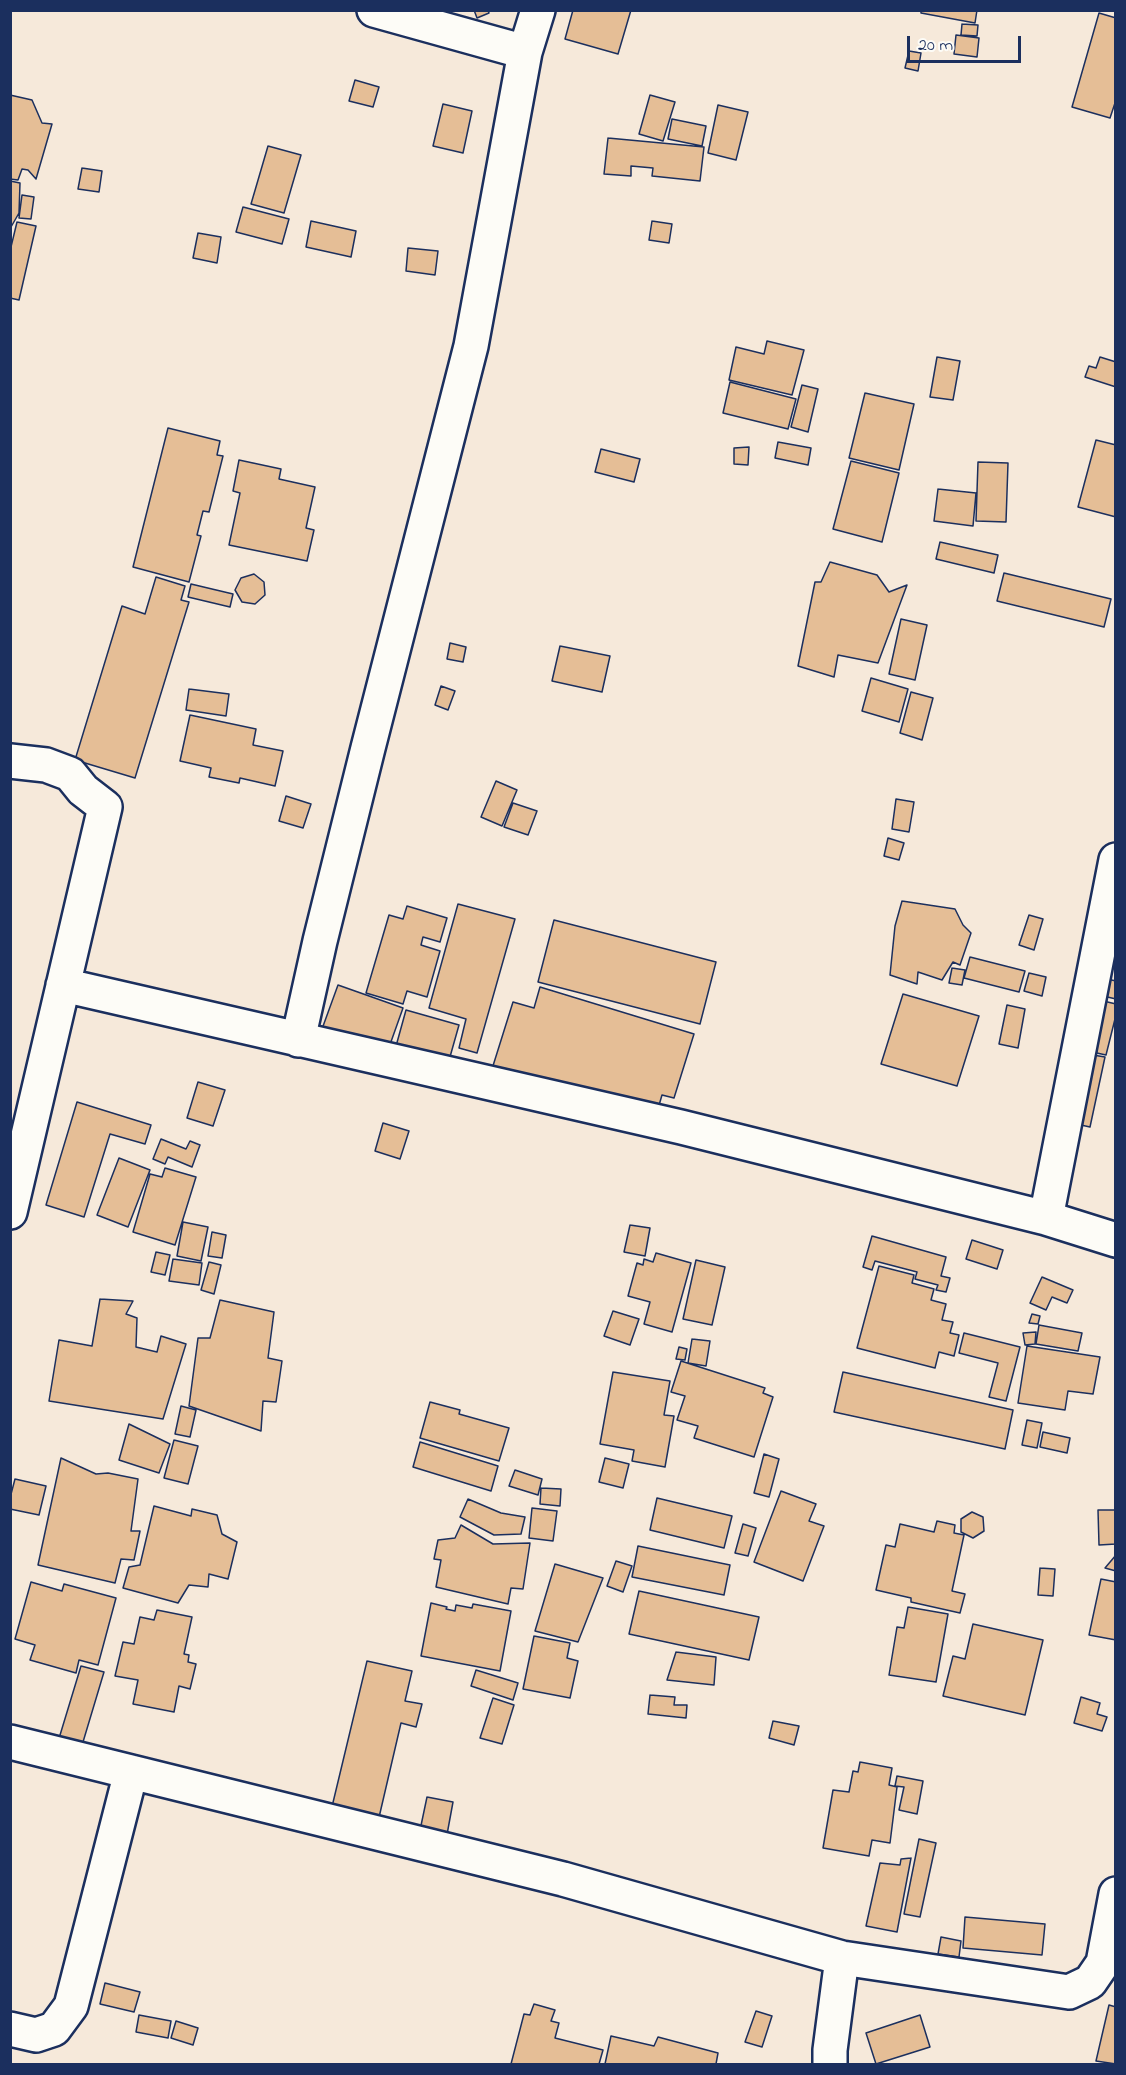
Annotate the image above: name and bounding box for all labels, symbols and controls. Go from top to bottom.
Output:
scale bar [910,24,1024,62]
text: 20 m [918,33,953,59]

